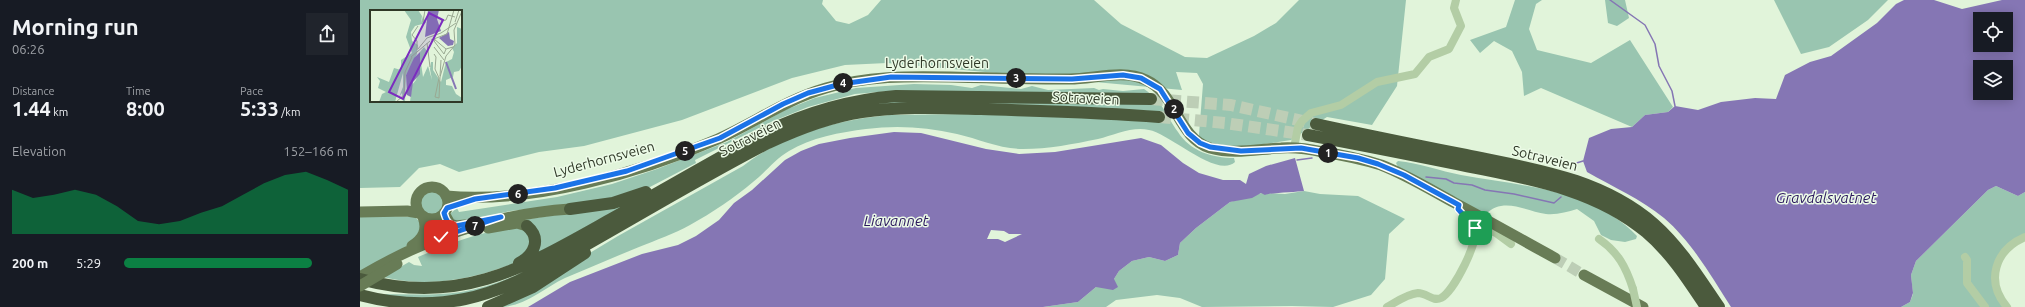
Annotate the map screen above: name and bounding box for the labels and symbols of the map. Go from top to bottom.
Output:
inset map [370,10,462,102]
street label: Lyderhornsveien [885,55,989,71]
pin: 3 [1006,68,1026,88]
pin: 4 [833,73,853,93]
street label: Sotraveien [1052,88,1120,108]
pin: 2 [1164,99,1184,119]
street label: Sotraveien [716,115,784,159]
street label: Lyderhornsveien [552,138,656,180]
pin: 5 [675,141,695,161]
street label: Sotraveien [1510,142,1580,174]
pin: 1 [1318,143,1338,163]
pin: 6 [508,184,528,204]
water label: Gravdalsvatnet [1776,189,1876,206]
pin [1458,211,1492,245]
water label: Liavannet [864,212,928,229]
pin: 7 [465,216,485,236]
pin [424,220,458,254]

